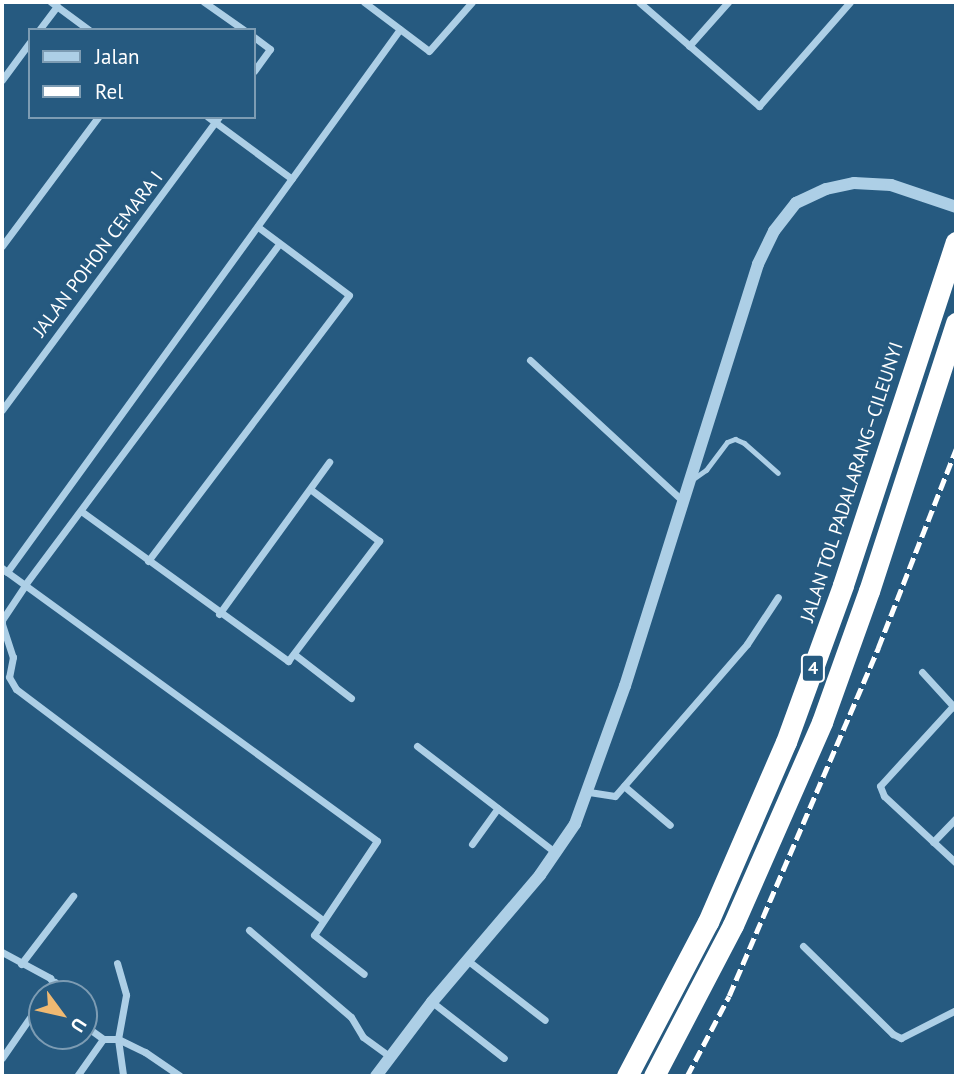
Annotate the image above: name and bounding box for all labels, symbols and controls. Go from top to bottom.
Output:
legend [28,28,256,119]
text: Jalan [95,43,140,70]
text: Rel [95,78,123,105]
street label: JALAN POHON CEMARA I [28,166,168,342]
street label: JALAN TOL PADALARANG–CILEUNYI [796,339,908,625]
road number: 4 [801,654,825,682]
north arrow [28,980,98,1050]
text: U [66,1014,92,1037]

